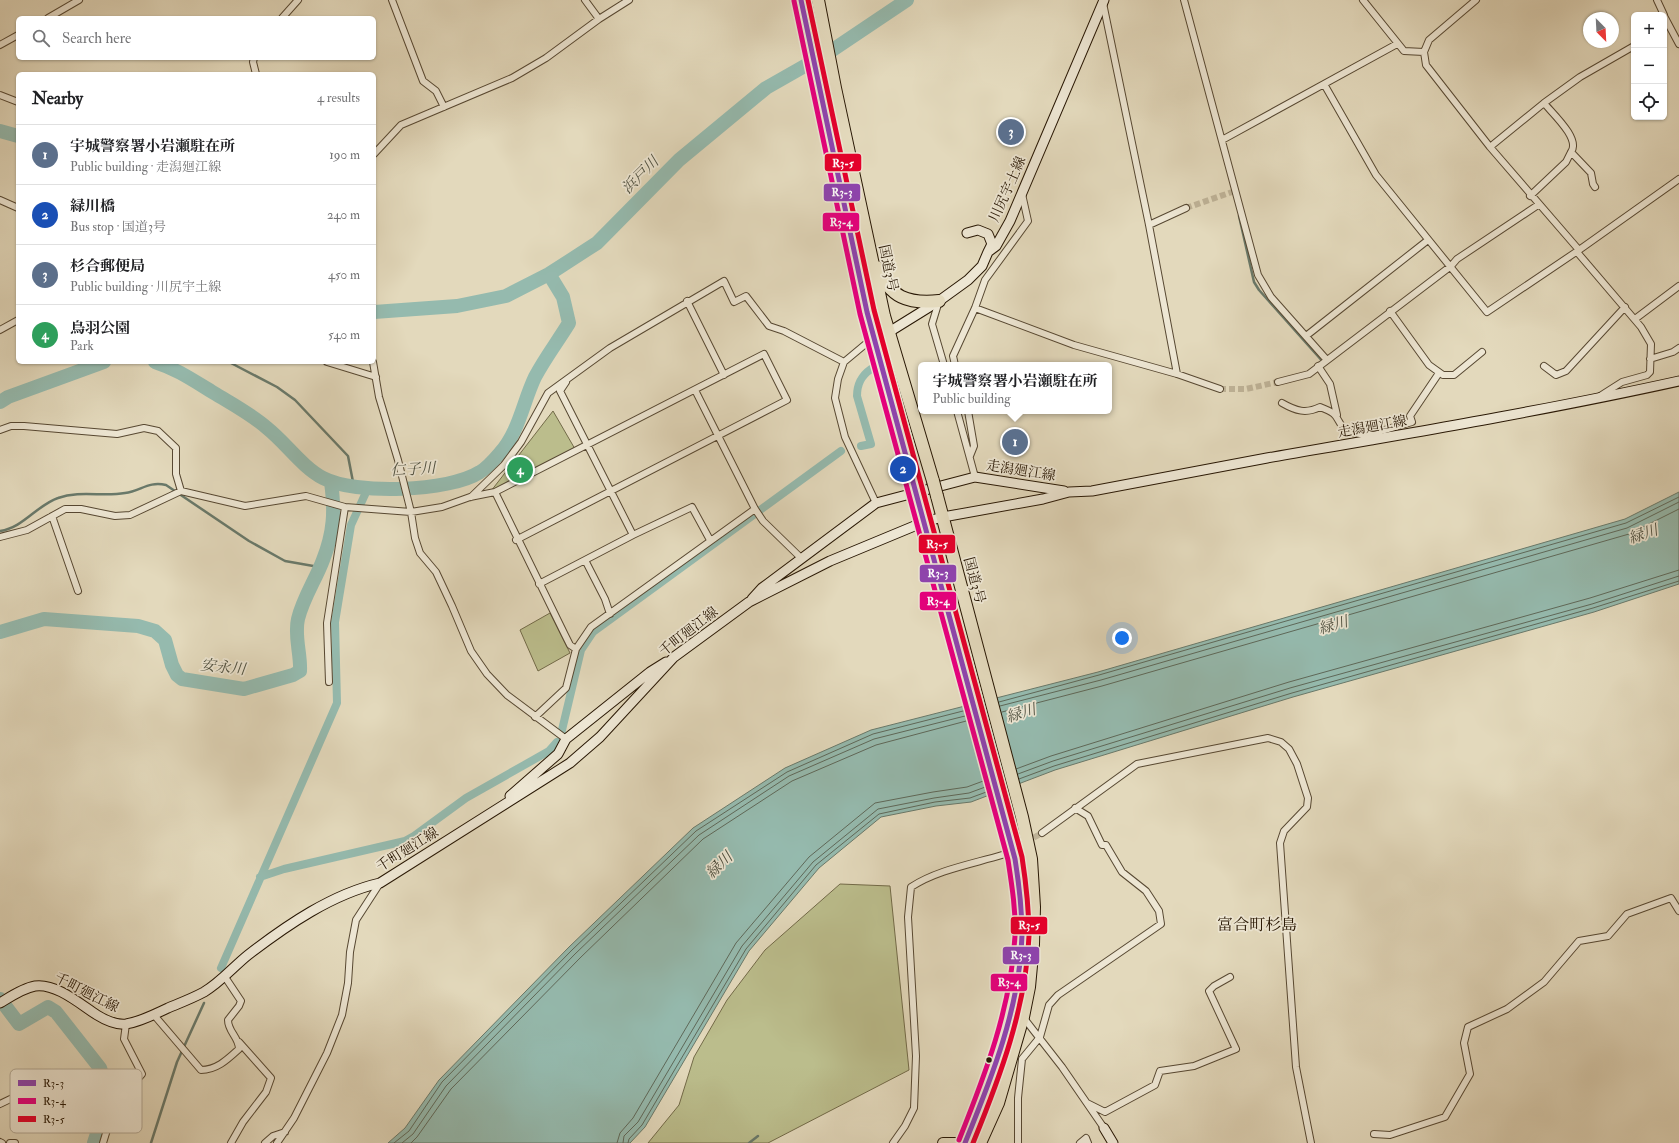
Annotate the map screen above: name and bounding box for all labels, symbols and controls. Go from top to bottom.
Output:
north arrow [1583,12,1619,48]
map controls [1631,12,1667,120]
button: + [1631,12,1667,48]
search box [16,16,376,60]
icon: search [30,27,52,49]
text: Search here [62,29,131,48]
button: − [1631,48,1667,84]
button: locate [1631,84,1667,120]
text: Nearby [32,88,83,109]
text: 4 results [317,90,360,106]
pin: 3 [998,117,1024,147]
text: 宇城警察署小岩瀬駐在所 [70,137,235,156]
text: 1 [43,147,47,163]
text: 190 m [329,147,360,163]
water label: 浜戸川 [618,151,664,198]
line badge: R3-5 [824,153,862,172]
street label: 川尻宇土線 [985,154,1029,225]
text: R3-5 [832,157,854,170]
text: Public building · 走潟廻江線 [70,159,221,175]
line badge: R3-3 [823,183,861,202]
text: R3-3 [832,186,852,199]
text: 緑川橋 [70,197,115,216]
text: 2 [42,207,48,223]
text: 240 m [327,207,360,223]
line badge: R3-4 [822,212,860,232]
text: R3-4 [830,216,853,230]
text: Bus stop · 国道3号 [70,219,166,235]
street label: 国道3号 [875,243,902,293]
text: 杉合郵便局 [70,257,145,276]
text: 3 [43,267,48,283]
text: 450 m [328,267,360,283]
text: Public building · 川尻宇土線 [70,279,221,295]
text: 鳥羽公園 [70,319,130,338]
text: 4 [41,327,49,343]
text: 540 m [328,327,360,343]
text: Park [70,338,94,354]
popup [918,362,1112,414]
text: 宇城警察署小岩瀬駐在所 [932,372,1098,391]
text: Public building [932,391,1011,407]
street label: 走潟廻江線 [1336,412,1408,441]
pin: 1 [1002,427,1028,457]
pin: 2 [890,454,916,484]
pin: 4 [507,455,533,485]
street label: 走潟廻江線 [985,457,1057,484]
water label: 仁子川 [390,459,438,480]
water label: 緑川 [1626,520,1662,548]
line badge: R3-5 [918,534,956,554]
text: R3-5 [926,538,948,551]
street label: 国道3号 [960,555,989,605]
line badge: R3-3 [919,564,957,583]
text: R3-3 [928,567,948,580]
line badge: R3-4 [919,591,957,611]
text: R3-4 [927,595,950,609]
street label: 千町廻江線 [655,603,721,660]
water label: 緑川 [1316,612,1352,639]
your location [1112,628,1132,648]
water label: 安永川 [200,656,248,680]
water label: 緑川 [1004,699,1040,727]
street label: 千町廻江線 [373,824,441,875]
water label: 緑川 [702,847,738,883]
district label: 富合町杉島 [1217,915,1297,935]
line badge: R3-5 [1010,916,1048,935]
text: R3-5 [1018,919,1040,932]
line badge: R3-3 [1002,946,1040,965]
text: R3-3 [1011,949,1031,962]
street label: 千町廻江線 [52,969,122,1016]
line badge: R3-4 [990,973,1028,992]
text: R3-4 [998,976,1021,990]
unlabelled marker [984,1055,994,1065]
legend [10,1069,142,1133]
text: R3-3 [43,1077,64,1090]
text: R3-4 [43,1095,67,1108]
text: R3-5 [43,1113,65,1126]

